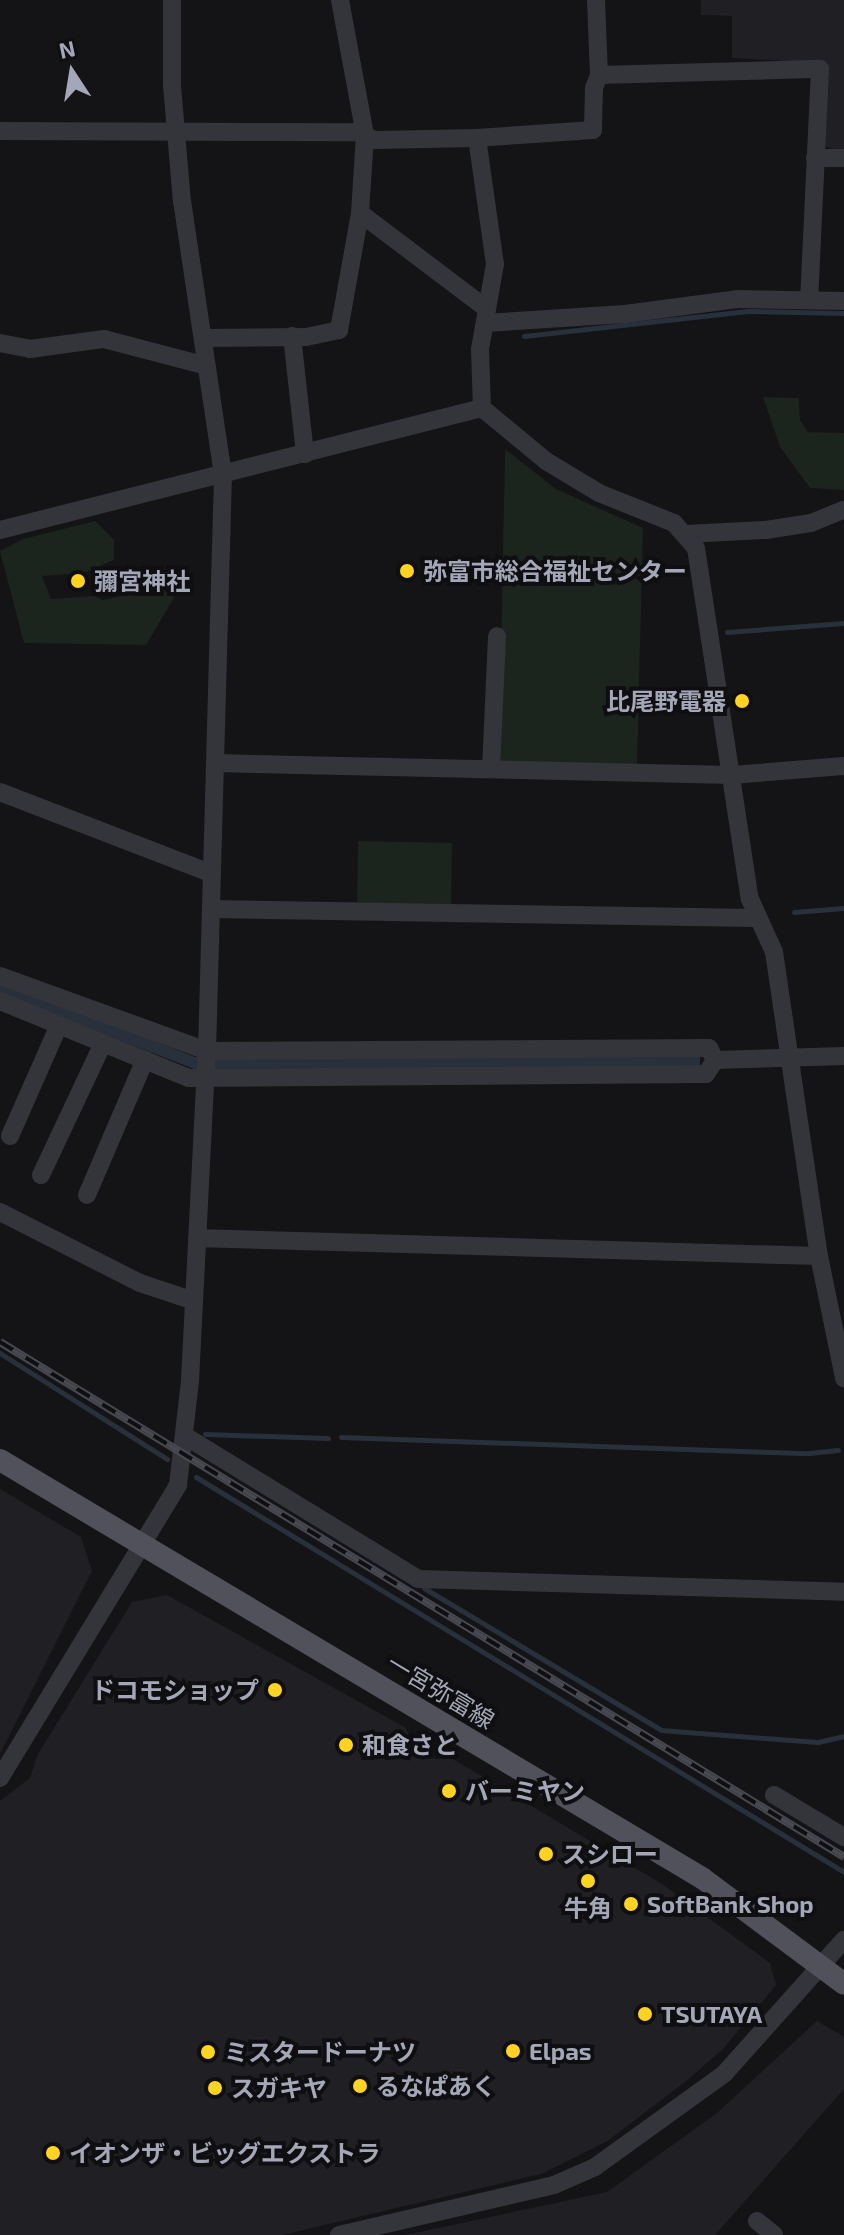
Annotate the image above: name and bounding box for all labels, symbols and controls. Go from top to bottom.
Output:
north arrow [32,32,112,112]
text: N [57,34,77,63]
place label: 弥富市総合福祉センター [423,557,687,585]
marker: 弥富市総合福祉センター [398,562,416,580]
place label: 彌宮神社 [94,567,190,595]
marker: 彌宮神社 [69,572,87,590]
place label: 比尾野電器 [606,687,726,715]
marker: 比尾野電器 [733,692,751,710]
street label: 一宮弥富線 [382,1648,500,1734]
place label: ドコモショップ [91,1676,259,1704]
marker: ドコモショップ [266,1681,284,1699]
place label: 和食さと [362,1731,458,1759]
marker: 和食さと [337,1736,355,1754]
place label: バーミヤン [465,1777,585,1805]
marker: バーミヤン [440,1782,458,1800]
place label: スシロー [562,1840,658,1868]
marker: スシロー [537,1845,555,1863]
marker: 牛角 [579,1872,597,1890]
place label: SoftBank Shop [647,1890,814,1918]
place label: 牛角 [564,1894,612,1922]
marker: SoftBank Shop [622,1895,640,1913]
place label: TSUTAYA [661,2000,762,2028]
marker: TSUTAYA [636,2005,654,2023]
place label: Elpas [529,2037,592,2065]
place label: ミスタードーナツ [224,2038,416,2066]
marker: Elpas [504,2042,522,2060]
marker: ミスタードーナツ [199,2043,217,2061]
place label: るなぱあく [376,2072,496,2100]
place label: スガキヤ [231,2074,327,2102]
marker: るなぱあく [351,2077,369,2095]
marker: スガキヤ [206,2079,224,2097]
place label: イオンザ・ビッグエクストラ [69,2139,381,2167]
marker: イオンザ・ビッグエクストラ [44,2144,62,2162]

